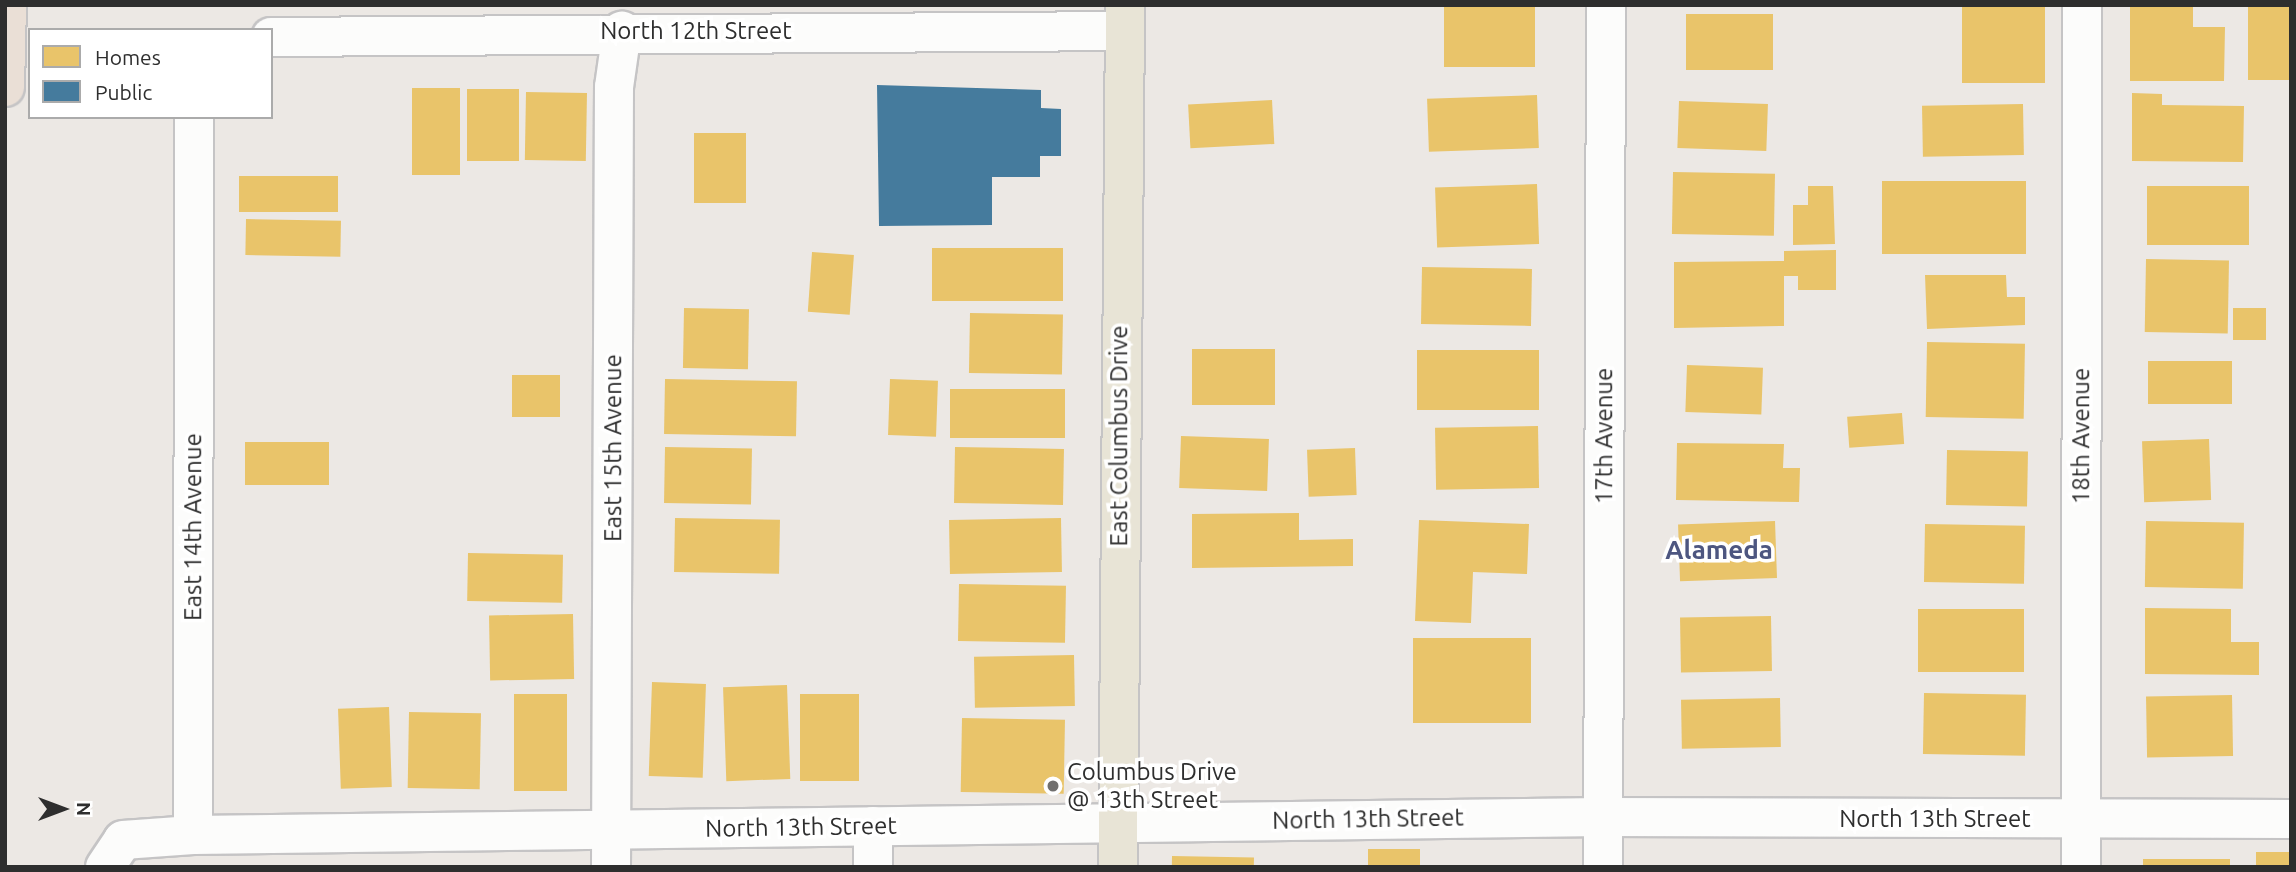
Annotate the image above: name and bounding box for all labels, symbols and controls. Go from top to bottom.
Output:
street label: North 12th Street [600,17,792,45]
legend [28,28,273,119]
text: Homes [95,45,161,69]
text: Public [95,80,152,104]
street label: East Columbus Drive [1105,326,1133,546]
street label: East 15th Avenue [599,354,627,542]
street label: 17th Avenue [1590,368,1618,504]
street label: 18th Avenue [2067,368,2095,504]
street label: East 14th Avenue [179,433,207,621]
district label: Alameda [1665,534,1773,566]
place label: Columbus Drive @ 13th Street [1067,758,1237,814]
north arrow [28,774,98,844]
marker: Columbus Drive @ 13th Street [1045,778,1061,794]
text: N [73,802,95,816]
street label: North 13th Street [1272,803,1464,835]
street label: North 13th Street [1839,805,2031,833]
street label: North 13th Street [705,811,897,843]

